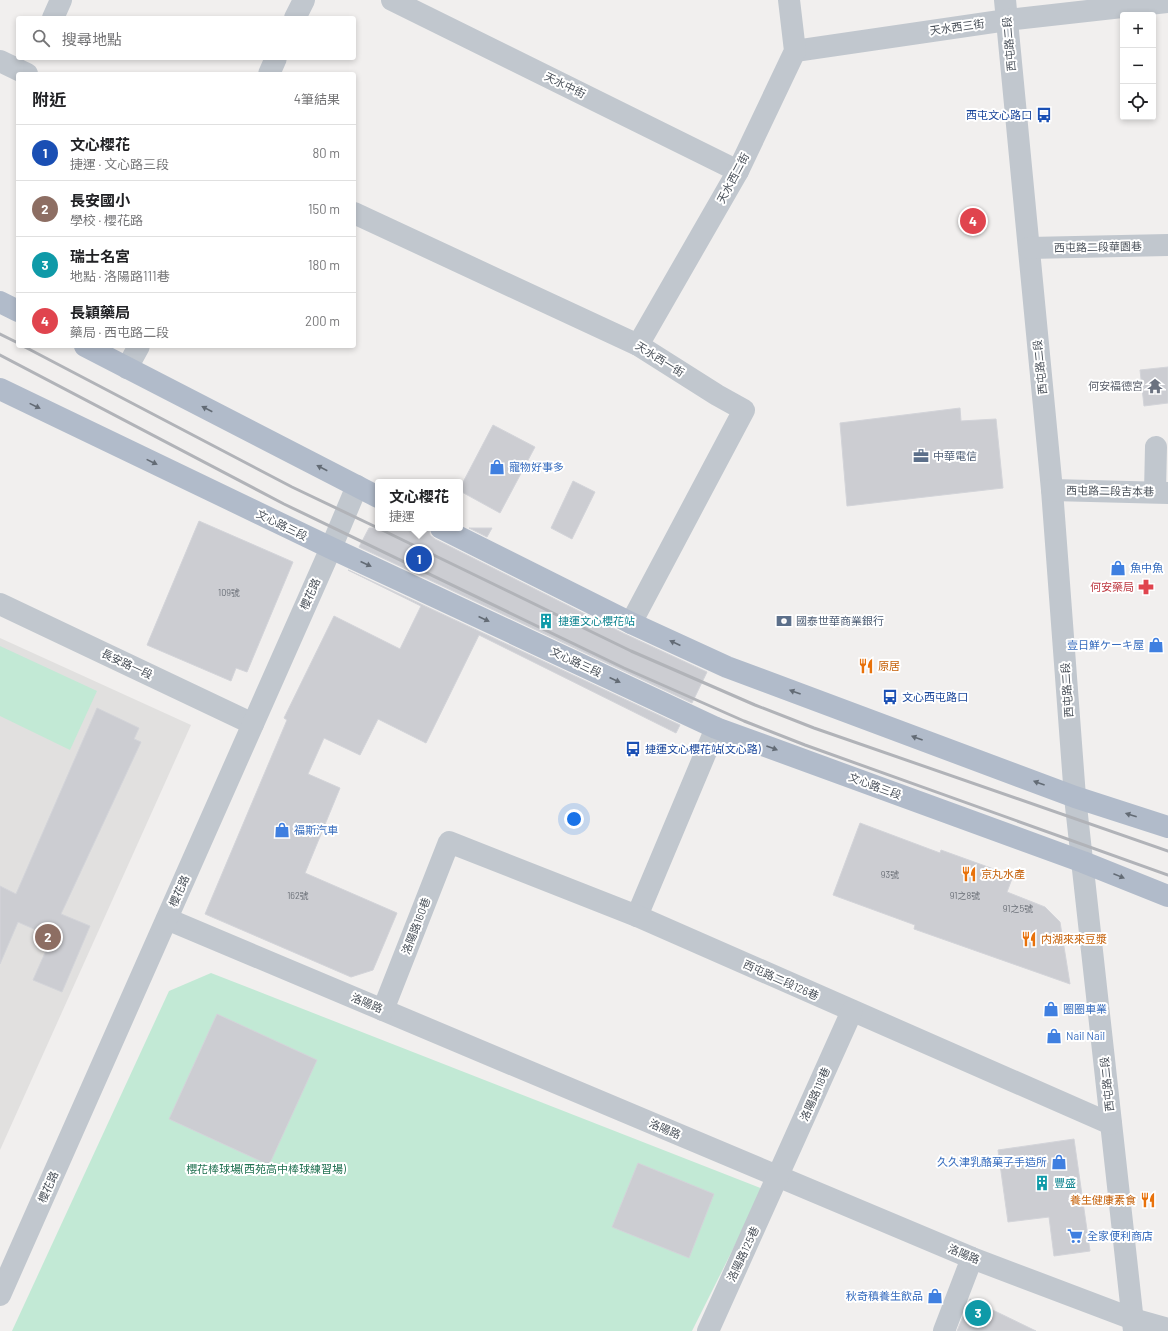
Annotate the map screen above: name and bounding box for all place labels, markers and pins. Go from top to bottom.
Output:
bus stop icon: 西屯文心路口 [1035,106,1053,124]
place label: 西屯文心路口 [966,108,1032,121]
pin: 4 [960,206,986,236]
temple icon: 何安福德宮 [1146,377,1164,395]
place label: 何安福德宮 [1088,379,1143,392]
office icon: 中華電信 [912,447,930,465]
place label: 中華電信 [933,449,977,462]
shop icon: 寵物好事多 [488,458,506,476]
place label: 寵物好事多 [509,460,564,473]
pin: 1 [406,544,432,574]
shop icon: 魚中魚 [1109,559,1127,577]
place label: 魚中魚 [1130,561,1163,574]
pharmacy icon: 何安藥局 [1137,578,1155,596]
place label: 何安藥局 [1090,580,1134,593]
building icon: 捷運文心櫻花站 [537,612,555,630]
bank icon: 國泰世華商業銀行 [775,612,793,630]
place label: 捷運文心櫻花站 [558,614,635,627]
place label: 國泰世華商業銀行 [796,614,884,627]
shop icon: 壹日鮮ケーキ屋 [1147,636,1165,654]
place label: 壹日鮮ケーキ屋 [1067,638,1144,651]
restaurant icon: 原居 [857,657,875,675]
place label: 原居 [878,659,900,672]
bus stop icon: 文心西屯路口 [881,688,899,706]
place label: 文心西屯路口 [902,690,968,703]
bus stop icon: 捷運文心櫻花站(文心路) [624,740,642,758]
place label: 捷運文心櫻花站(文心路) [645,742,761,755]
shop icon: 福斯汽車 [273,821,291,839]
place label: 福斯汽車 [294,823,338,836]
restaurant icon: 京丸水產 [960,865,978,883]
place label: 京丸水產 [981,867,1025,880]
pin: 2 [35,922,61,952]
restaurant icon: 内湖來來豆漿 [1020,930,1038,948]
place label: 内湖來來豆漿 [1041,932,1107,945]
shop icon: 圈圈車業 [1042,1000,1060,1018]
place label: 圈圈車業 [1063,1002,1107,1015]
shop icon: Nail Nail [1045,1027,1063,1045]
place label: Nail Nail [1066,1029,1105,1042]
shop icon: 久久津乳酪菓子手造所 [1050,1153,1068,1171]
place label: 久久津乳酪菓子手造所 [937,1155,1047,1168]
building icon: 豐盛 [1033,1174,1051,1192]
place label: 豐盛 [1054,1176,1076,1189]
restaurant icon: 養生健康素食 [1139,1191,1157,1209]
place label: 養生健康素食 [1070,1193,1136,1206]
supermarket icon: 全家便利商店 [1066,1227,1084,1245]
place label: 全家便利商店 [1087,1229,1153,1242]
shop icon: 秋奇稹養生飲品 [926,1287,944,1305]
place label: 秋奇稹養生飲品 [846,1289,923,1302]
pin: 3 [965,1298,991,1328]

